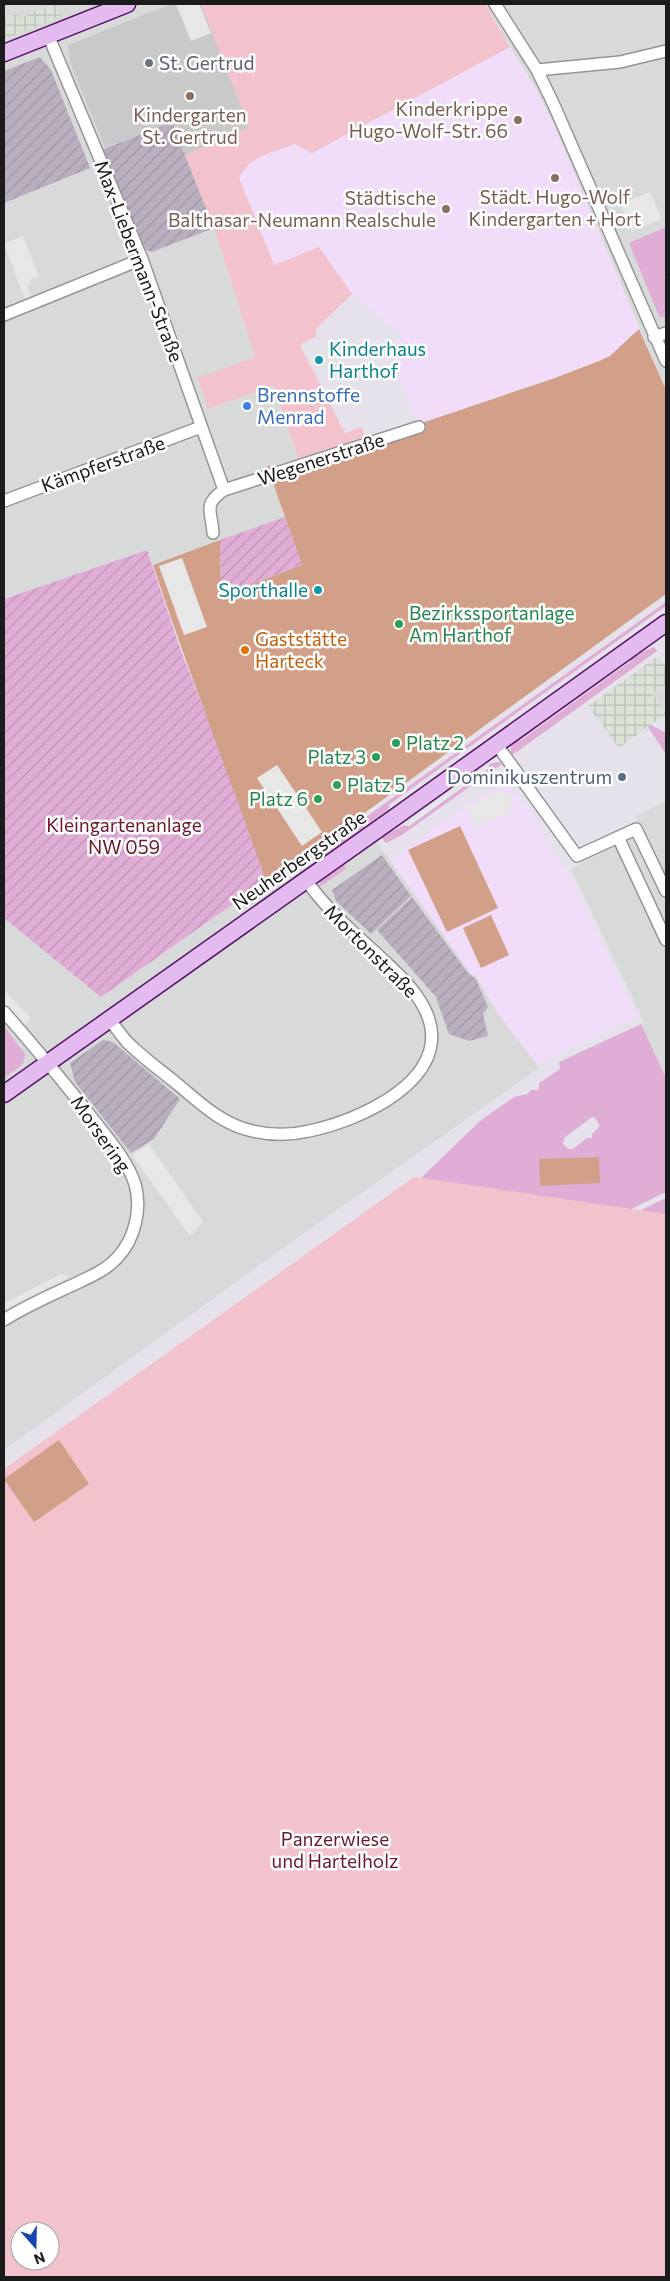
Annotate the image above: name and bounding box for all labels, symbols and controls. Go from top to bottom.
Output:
place label: St. Gertrud [159,51,254,74]
marker: St. Gertrud [143,57,155,69]
marker: Kindergarten St. Gertrud [184,90,196,102]
place label: Kinderkrippe Hugo-Wolf-Str. 66 [349,97,508,142]
place label: Kindergarten St. Gertrud [133,103,247,148]
marker: Kinderkrippe Hugo-Wolf-Str. 66 [512,114,524,126]
street label: Max-Liebermann-Straße [90,157,189,365]
marker: Städt. Hugo-Wolf Kindergarten + Hort [549,172,561,184]
place label: Städt. Hugo-Wolf Kindergarten + Hort [469,185,642,230]
place label: Städtische Balthasar-Neumann Realschule [168,186,436,231]
marker: Städtische Balthasar-Neumann Realschule [440,203,452,215]
place label: Kinderhaus Harthof [329,337,426,382]
marker: Kinderhaus Harthof [313,354,325,366]
place label: Brennstoffe Menrad [257,383,360,428]
marker: Brennstoffe Menrad [241,400,253,412]
street label: Wegenerstraße [255,427,387,490]
street label: Kämpferstraße [38,431,168,497]
place label: Sporthalle [218,578,308,601]
marker: Sporthalle [312,584,324,596]
place label: Bezirkssportanlage Am Harthof [409,601,574,646]
marker: Bezirkssportanlage Am Harthof [393,618,405,630]
place label: Gaststätte Harteck [255,627,347,672]
marker: Gaststätte Harteck [239,644,251,656]
place label: Platz 2 [406,731,464,754]
marker: Platz 2 [390,737,402,749]
place label: Platz 3 [308,745,366,768]
marker: Platz 3 [370,751,382,763]
place label: Dominikuszentrum [447,765,612,788]
marker: Dominikuszentrum [616,771,628,783]
place label: Platz 5 [347,773,405,796]
marker: Platz 5 [331,779,343,791]
place label: Platz 6 [249,787,308,810]
marker: Platz 6 [312,793,324,805]
street label: Neuherbergstraße [227,805,370,914]
park label: Kleingartenanlage NW 059 [46,813,202,858]
street label: Mortonstraße [320,899,423,1002]
street label: Morsering [66,1091,136,1177]
park label: Panzerwiese und Hartelholz [272,1827,398,1872]
north arrow [10,2221,60,2271]
text: N [32,2249,47,2268]

